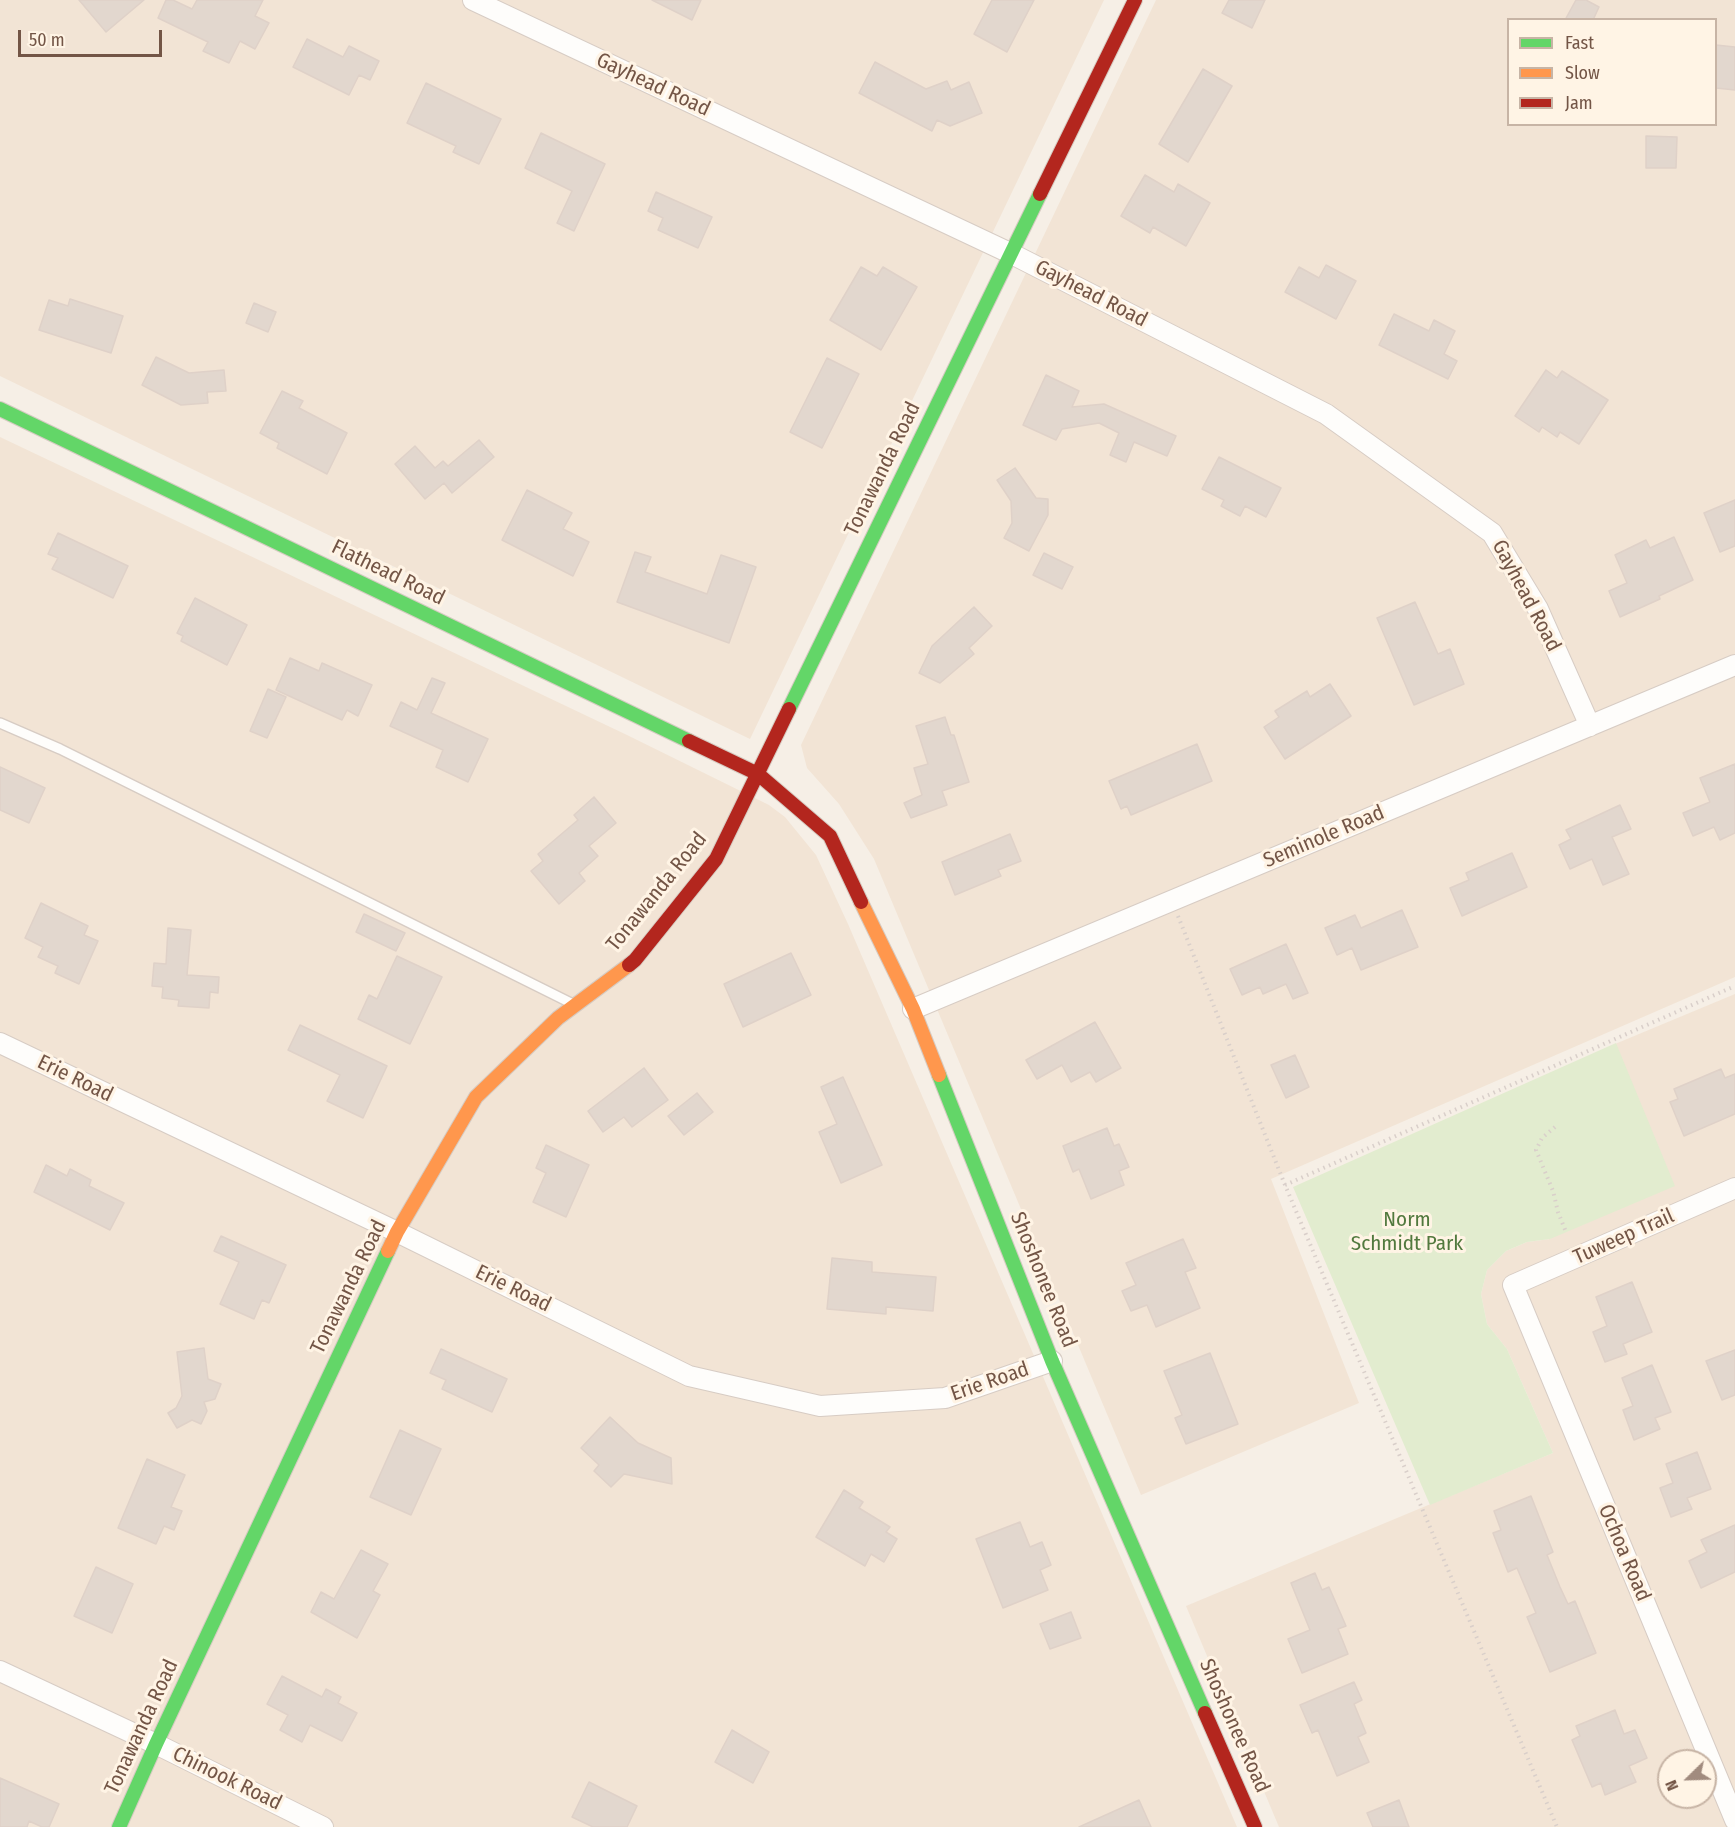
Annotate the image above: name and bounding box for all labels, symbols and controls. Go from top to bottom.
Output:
scale bar [21,18,165,56]
legend [1507,18,1717,126]
text: 50 m [29,29,65,51]
text: Fast [1565,32,1594,54]
street label: Gayhead Road [592,48,714,122]
text: Slow [1565,62,1600,84]
text: Jam [1565,92,1593,114]
street label: Gayhead Road [1031,255,1151,333]
street label: Tonawanda Road [840,398,926,540]
street label: Flathead Road [327,535,449,611]
street label: Gayhead Road [1486,536,1566,656]
street label: Seminole Road [1260,800,1388,874]
street label: Tonawanda Road [601,827,713,957]
street label: Erie Road [33,1050,117,1108]
street label: Tuweep Trail [1570,1204,1678,1270]
park label: Norm Schmidt Park [1351,1207,1463,1257]
street label: Shoshonee Road [1004,1209,1082,1351]
street label: Tonawanda Road [306,1216,392,1358]
street label: Erie Road [471,1260,555,1318]
street label: Erie Road [948,1357,1032,1407]
street label: Ochoa Road [1592,1501,1656,1605]
street label: Shoshonee Road [1193,1655,1275,1797]
street label: Tonawanda Road [100,1656,184,1798]
street label: Chinook Road [168,1742,286,1816]
north arrow [1657,1749,1717,1809]
text: N [1661,1777,1682,1794]

